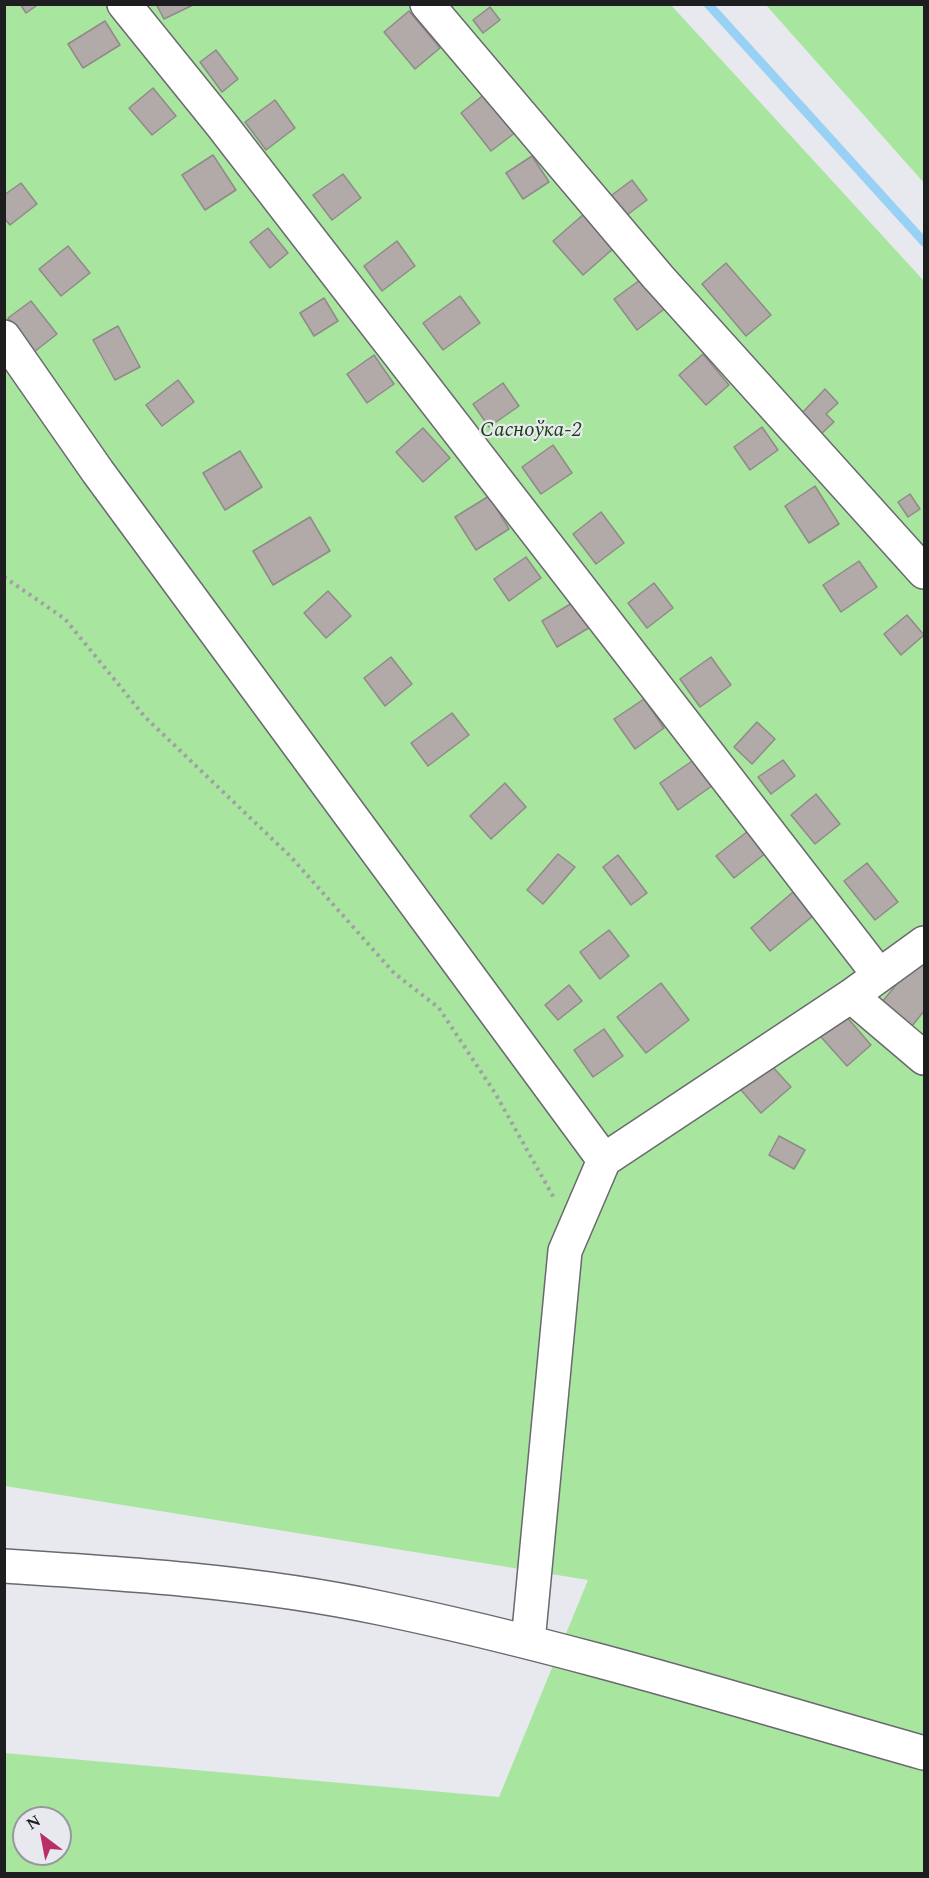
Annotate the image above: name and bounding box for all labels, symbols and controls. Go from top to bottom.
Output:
park label: Сасноўка-2 [480,419,582,445]
north arrow [12,1806,72,1866]
text: N [22,1809,45,1836]

